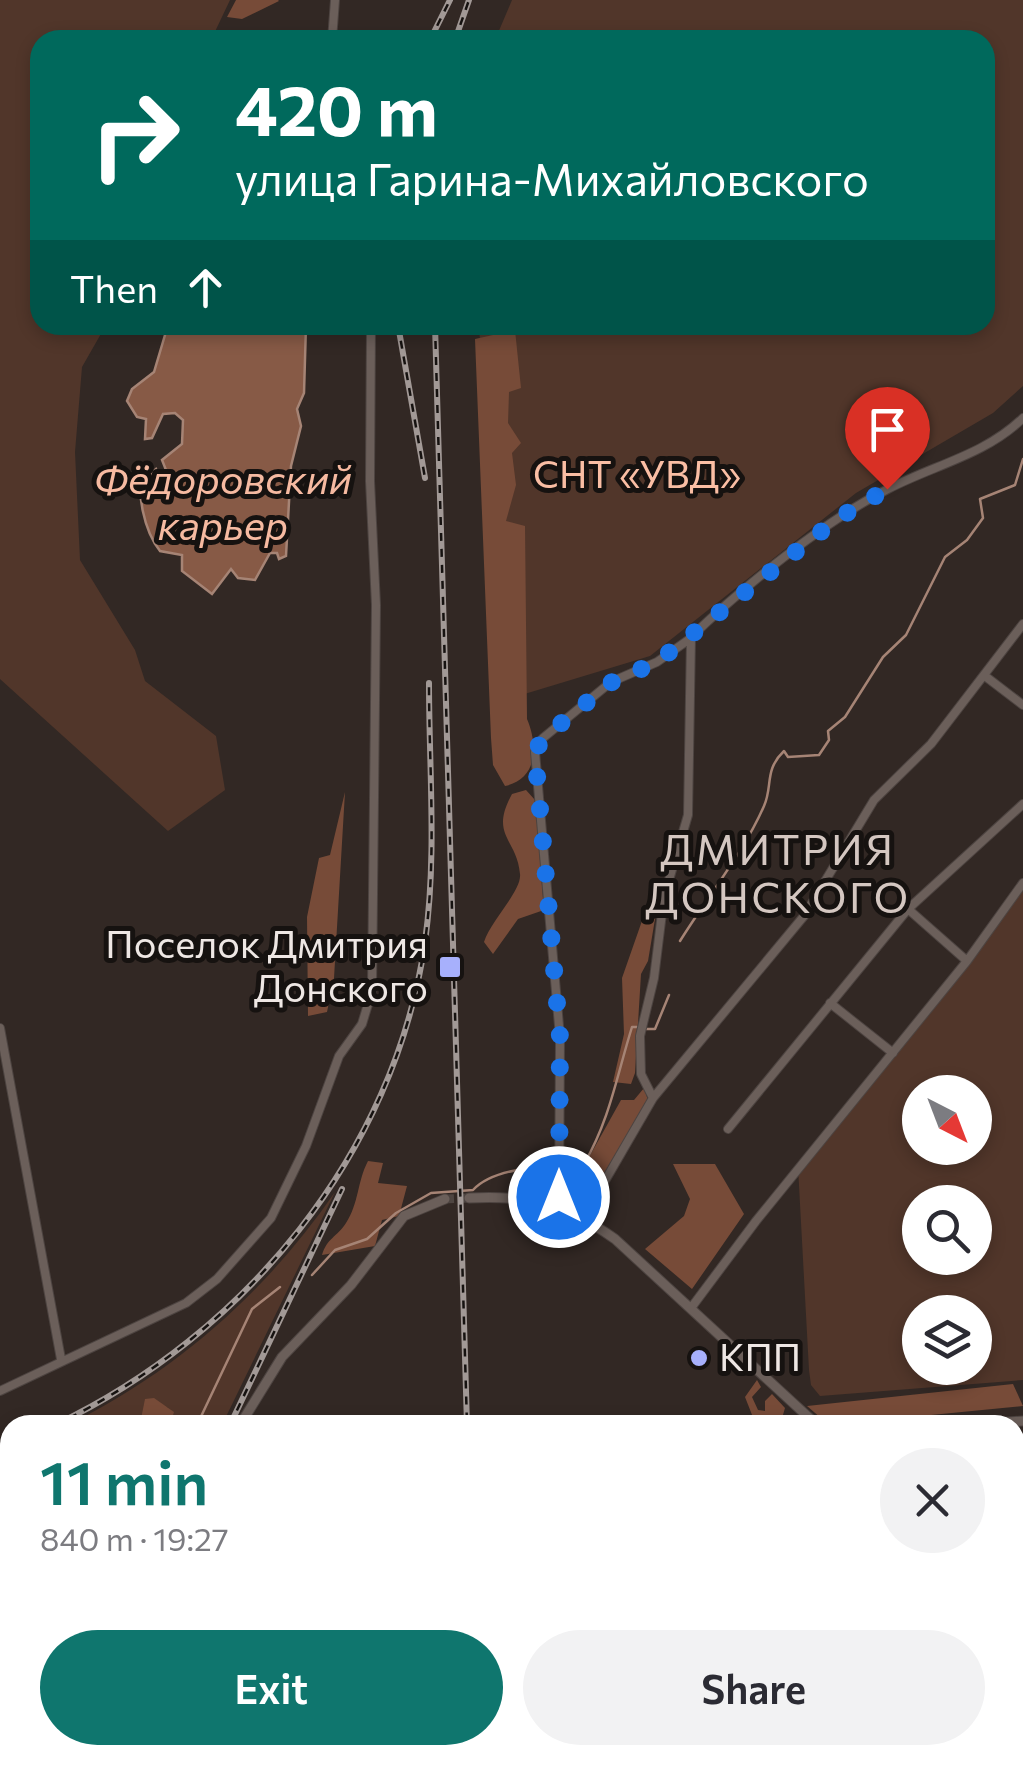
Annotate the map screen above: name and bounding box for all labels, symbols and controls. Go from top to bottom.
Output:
text: 420 m [235,65,438,150]
icon: right [70,70,200,200]
text: улица Гарина-Михайловского [235,150,869,205]
icon: ahead [178,260,233,315]
text: Then [70,264,158,311]
pin [845,387,930,490]
icon: arrive [860,402,915,457]
park label: СНТ «УВД» [533,449,741,496]
water label: Фёдоровский карьер [94,453,352,548]
district label: ДМИТРИЯ ДОНСКОГО [645,822,911,922]
place label: Поселок Дмитрия Донского [105,919,428,1010]
marker: Поселок Дмитрия Донского [437,954,463,980]
north arrow [902,1075,992,1165]
map controls [902,1075,992,1385]
position arrow [507,1145,611,1249]
button: search [902,1185,992,1275]
button: layers [902,1295,992,1385]
place label: КПП [719,1332,801,1379]
marker: КПП [688,1347,710,1369]
text: 11 min [40,1444,208,1517]
button: close [880,1448,985,1553]
text: 840 m · 19:27 [40,1518,229,1558]
button: Exit [40,1630,503,1745]
button: Share [523,1630,985,1745]

